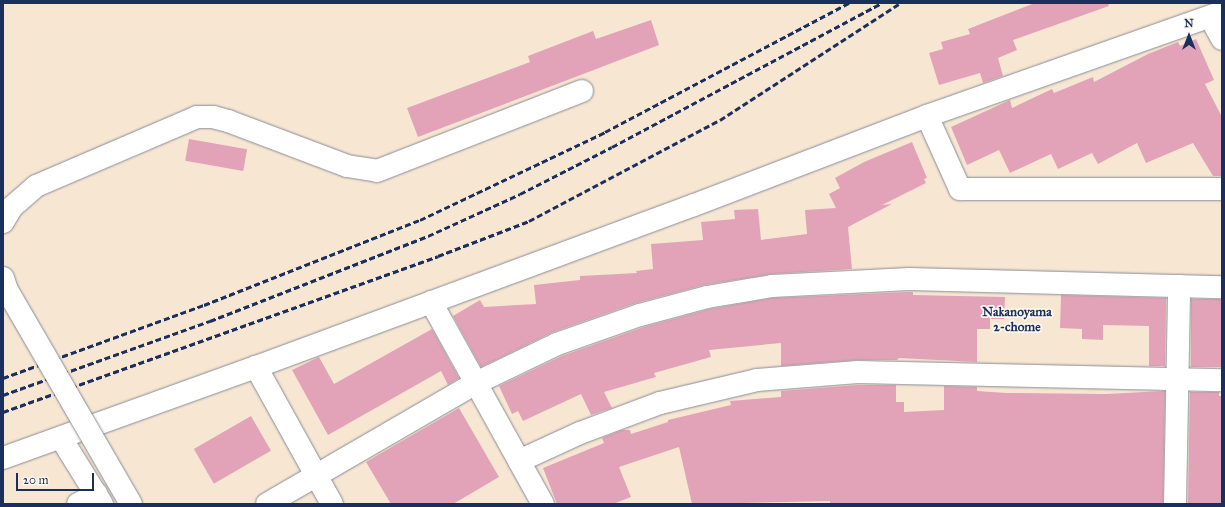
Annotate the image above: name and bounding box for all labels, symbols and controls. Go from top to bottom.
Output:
north arrow [1169,16,1209,56]
text: N [1184,17,1194,30]
district label: Nakanoyama 2-chome [982,305,1052,336]
scale bar [18,465,96,491]
text: 20 m [23,473,49,487]

